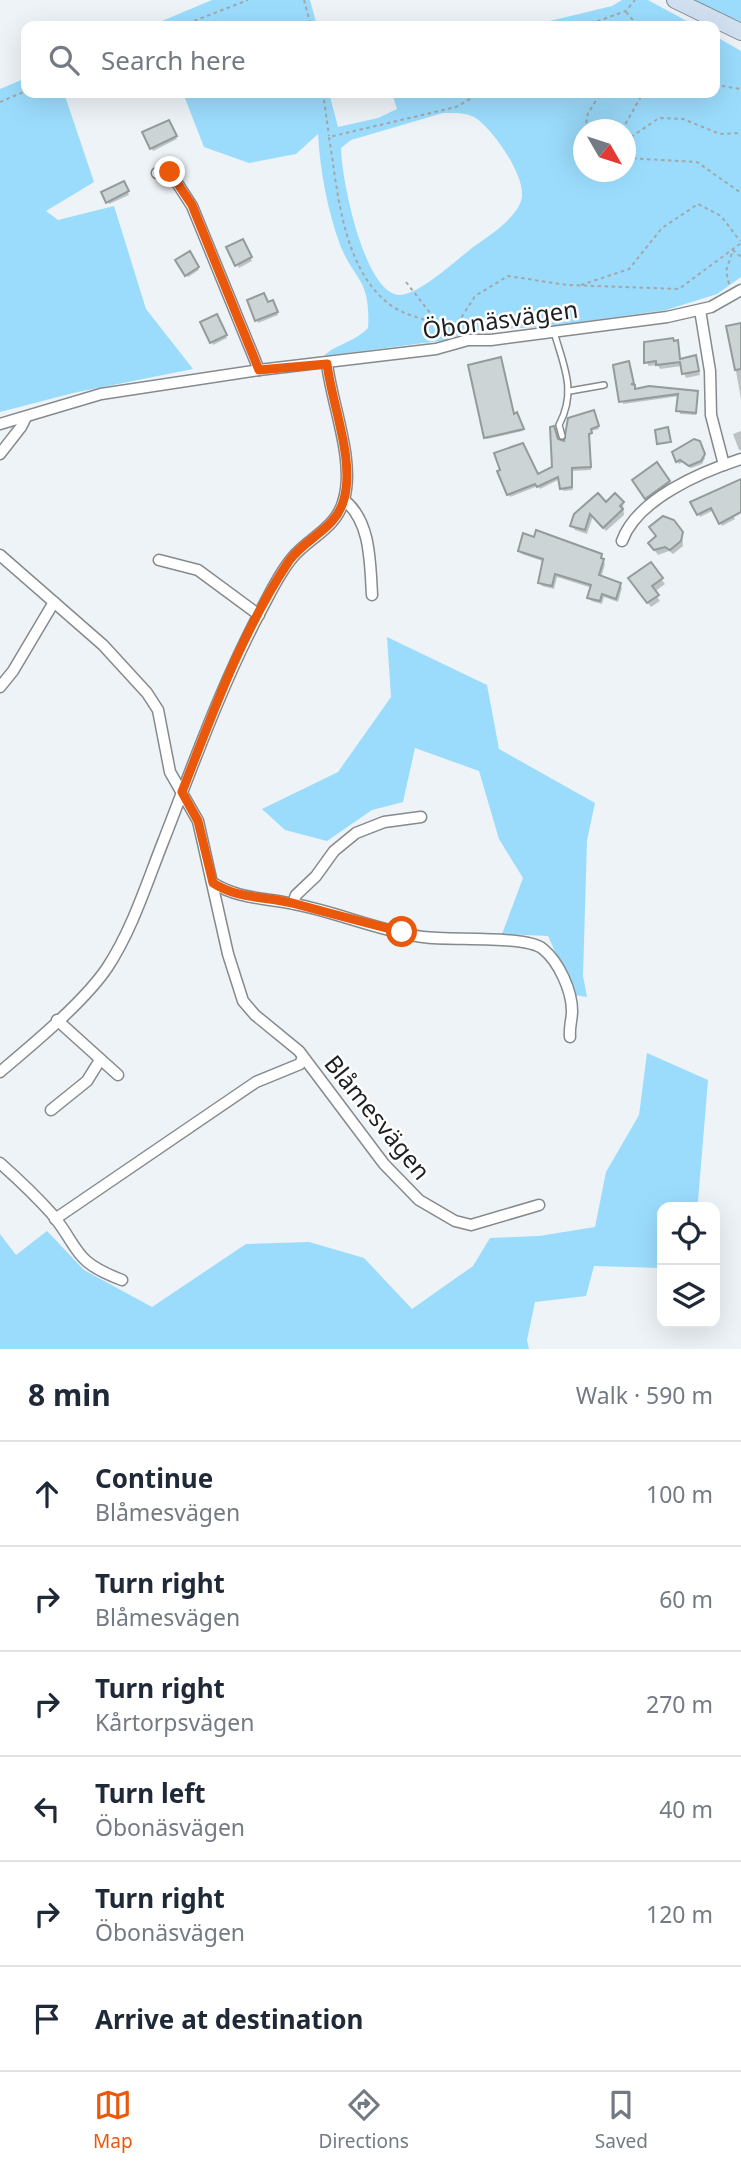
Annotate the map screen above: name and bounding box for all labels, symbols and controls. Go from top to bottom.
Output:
search box [21,21,720,98]
icon: search [45,41,83,79]
text: Search here [101,42,246,78]
north arrow [573,119,636,182]
route end [154,156,185,187]
street label: Öbonäsvägen [420,292,580,346]
route start [386,916,417,947]
street label: Blåmesvägen [318,1048,438,1186]
map controls [657,1202,720,1328]
button: locate [657,1202,720,1265]
button: layers [657,1265,720,1328]
text: 8 min [28,1374,111,1415]
text: Walk · 590 m [576,1379,713,1411]
text: Continue [95,1460,213,1496]
icon: ahead [28,1475,66,1513]
text: 100 m [646,1478,713,1510]
text: Blåmesvägen [95,1496,240,1528]
text: Turn right [95,1565,225,1601]
icon: right [28,1580,66,1618]
text: 60 m [659,1583,713,1615]
text: Blåmesvägen [95,1601,240,1633]
text: Turn right [95,1670,225,1706]
icon: right [28,1685,66,1723]
text: 270 m [646,1688,713,1720]
text: Kårtorpsvägen [95,1706,254,1738]
text: Turn left [95,1775,206,1811]
icon: left [28,1790,66,1828]
text: 40 m [659,1793,713,1825]
text: Öbonäsvägen [95,1811,245,1843]
text: Turn right [95,1880,225,1916]
icon: right [28,1895,66,1933]
text: 120 m [646,1898,713,1930]
text: Öbonäsvägen [95,1916,245,1948]
icon: arrive [28,2000,66,2038]
text: Arrive at destination [95,2001,364,2037]
tab: Map [93,2086,133,2154]
tab: Directions [319,2086,409,2154]
tab: Saved [595,2086,648,2154]

